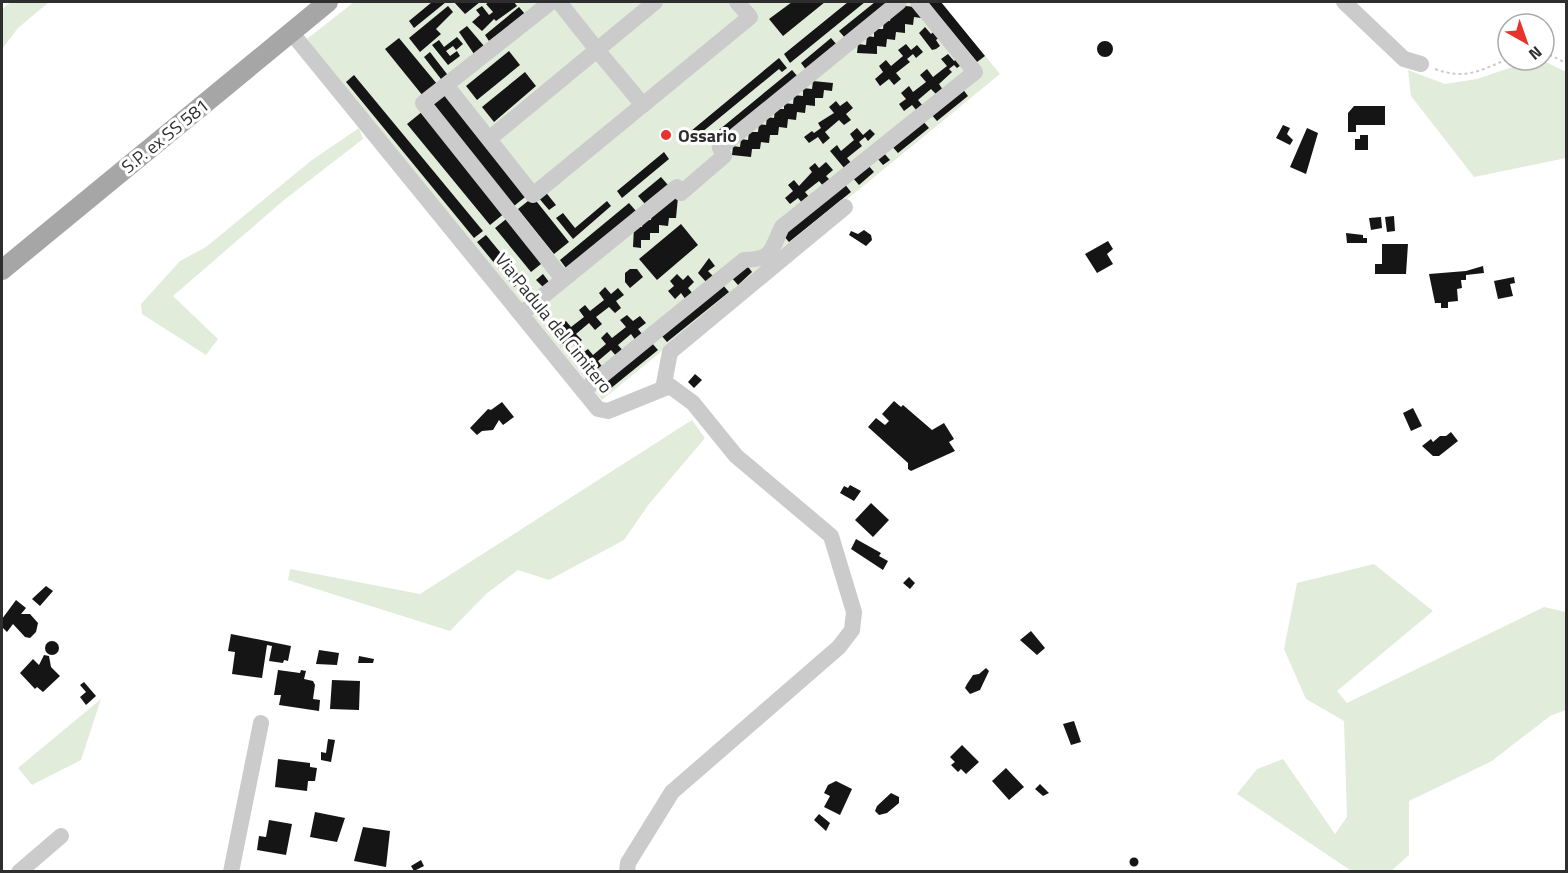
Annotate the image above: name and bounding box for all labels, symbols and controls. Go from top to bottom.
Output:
north arrow [1496,12,1556,72]
text: N [1524,41,1548,66]
street label: S.P. ex SS 581 [115,92,215,180]
place label: Ossario [678,122,737,149]
marker: Ossario [659,128,673,142]
street label: Via Padula del Cimitero [489,247,619,399]

